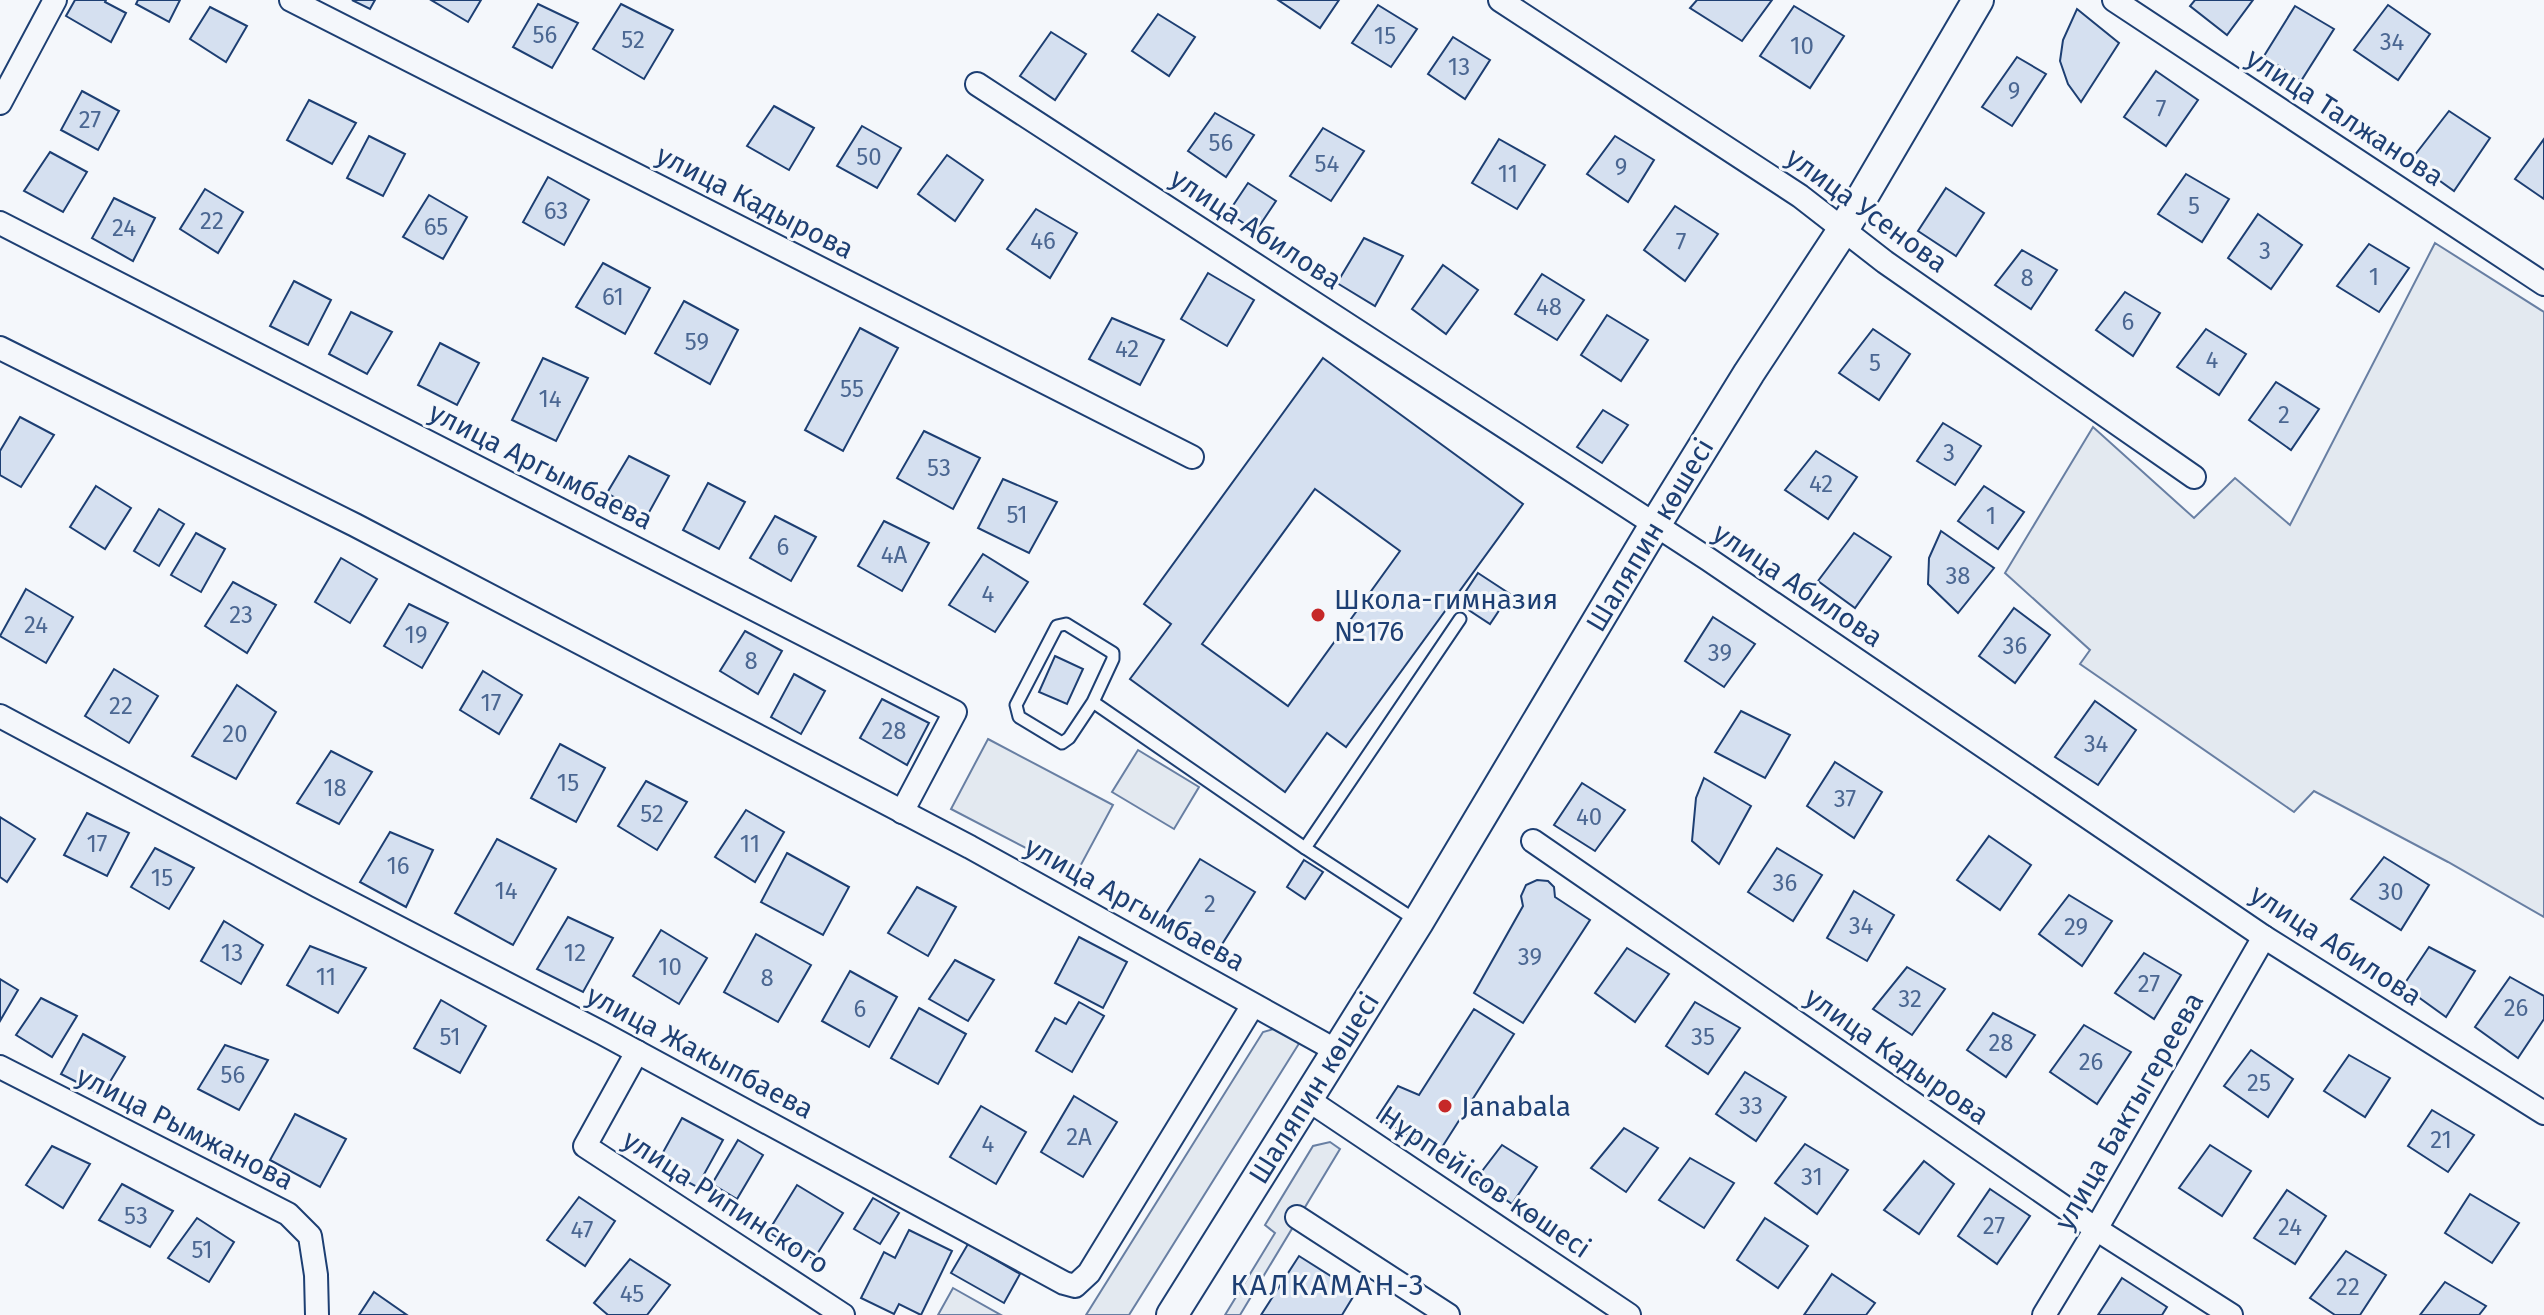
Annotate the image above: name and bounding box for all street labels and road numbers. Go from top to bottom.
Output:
street label: улица Талжанова [2240,41,2450,193]
street label: улица Кадырова [651,138,859,266]
street label: улица Усенова [1780,140,1954,280]
street label: улица Абилова [1164,161,1348,297]
street label: улица Аргымбаева [424,395,658,537]
street label: Шаляпин көшесі [1579,432,1721,638]
street label: улица Абилова [1707,516,1889,654]
street label: улица Аргымбаева [1019,830,1251,978]
street label: улица Абилова [2244,877,2428,1013]
street label: улица Жакыпбаева [581,978,819,1126]
street label: улица Кадырова [1799,980,1995,1132]
street label: Шаляпин көшесі [1242,986,1386,1190]
street label: улица Бактыгереева [2047,986,2211,1236]
street label: улица Рымжанова [71,1059,299,1197]
street label: Нұрпейісов көшесі [1373,1099,1597,1265]
street label: улица Рипинского [617,1123,835,1281]

